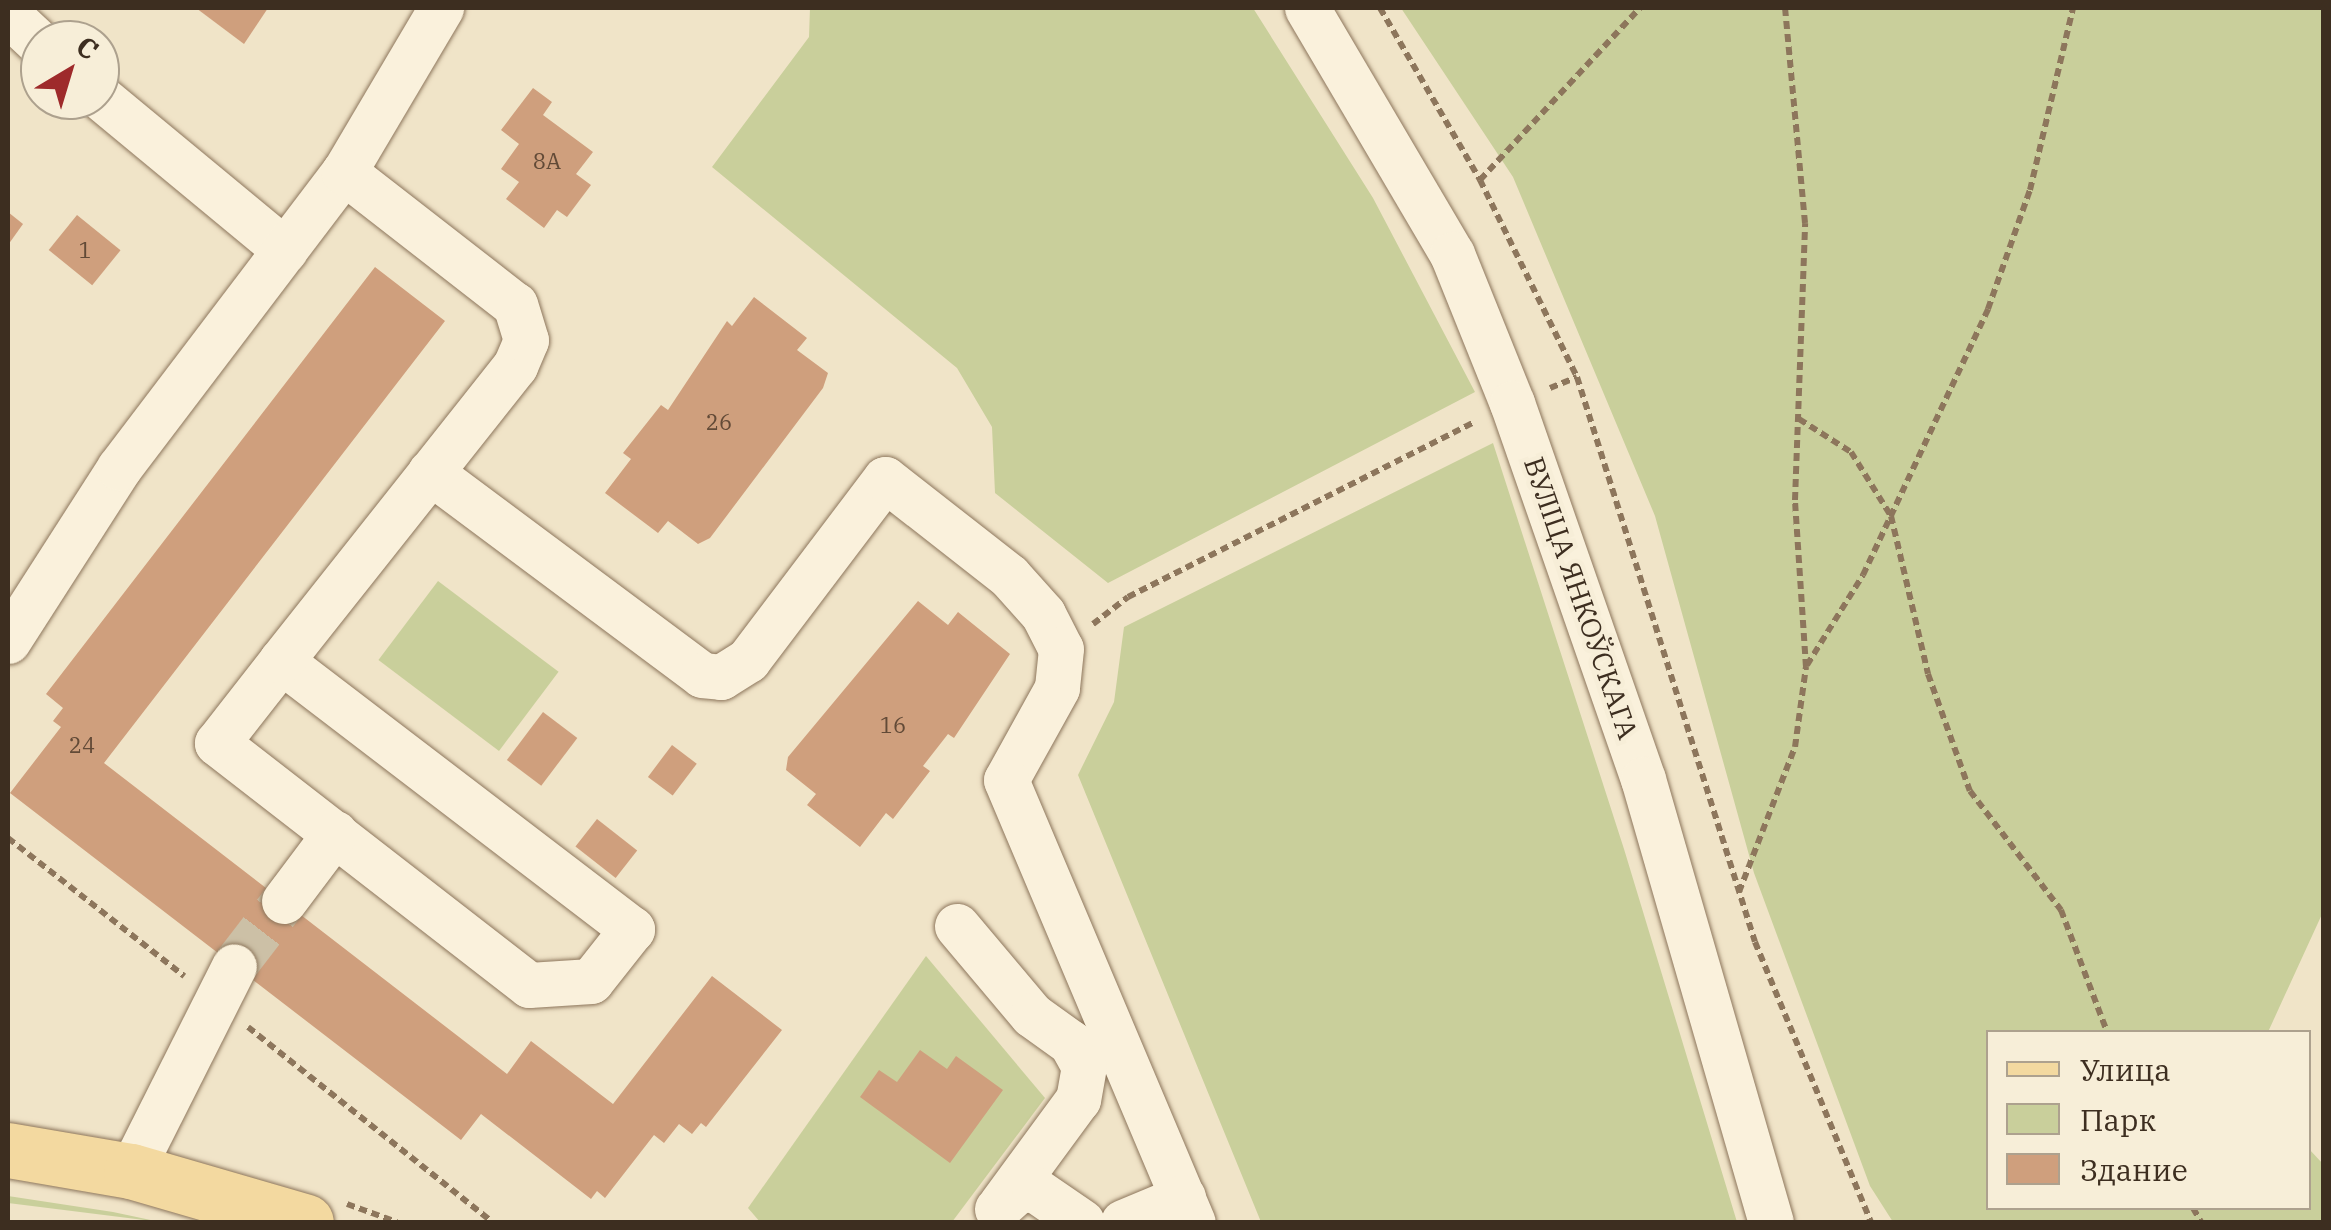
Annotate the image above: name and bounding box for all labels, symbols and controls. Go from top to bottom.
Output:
north arrow [20,20,120,120]
text: С [69,27,106,68]
house number: 8А [533,148,561,174]
house number: 1 [78,237,92,263]
house number: 26 [706,409,732,435]
street label: ВУЛІЦА ЯНКОЎСКАГА [1517,453,1645,743]
house number: 16 [880,712,906,738]
house number: 24 [69,732,95,758]
legend [1986,1030,2311,1210]
text: Улица [2080,1050,2171,1089]
text: Парк [2080,1100,2156,1139]
text: Здание [2080,1150,2188,1189]

